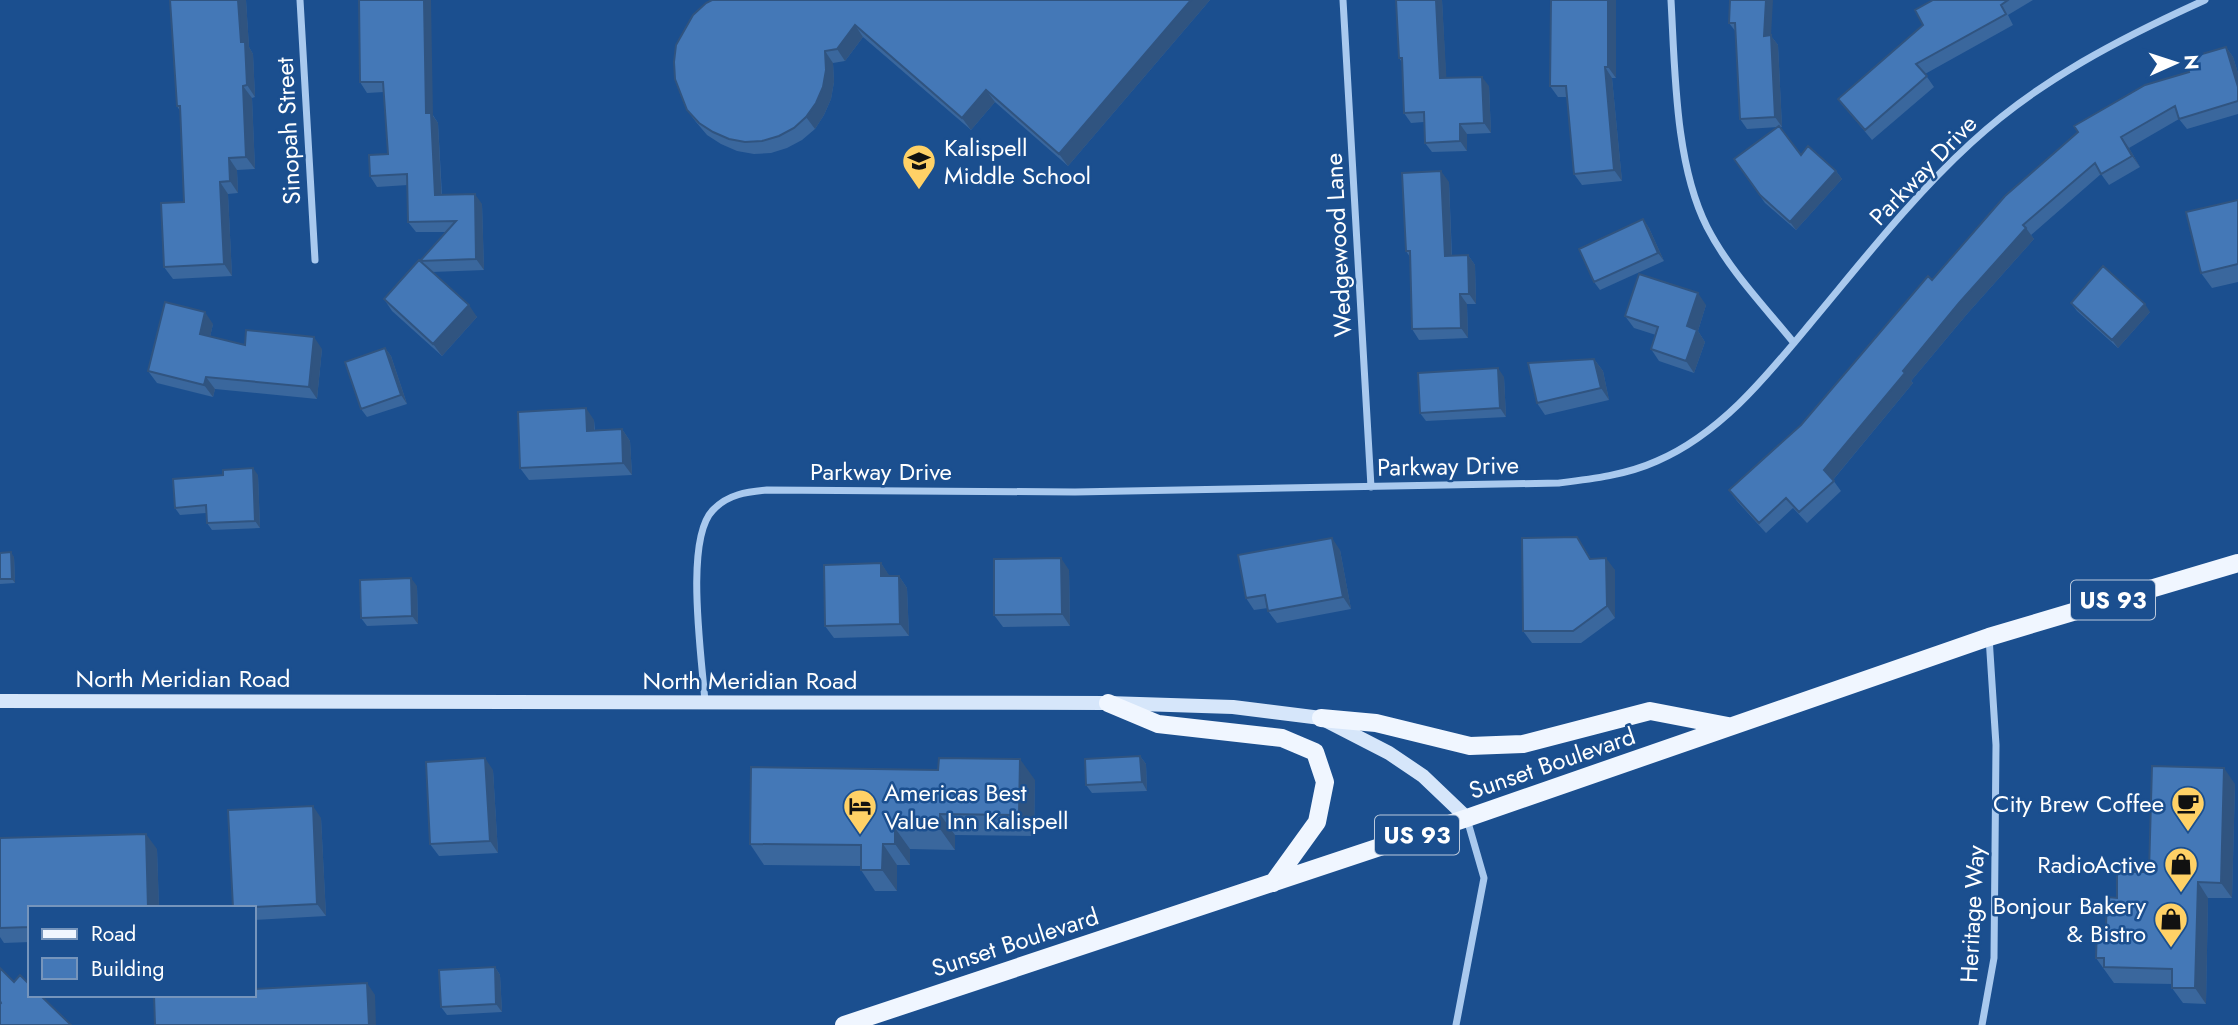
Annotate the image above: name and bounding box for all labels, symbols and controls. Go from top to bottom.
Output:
north arrow [2140,28,2210,98]
text: N [2178,54,2205,70]
street label: Sinopah Street [267,56,309,206]
street label: Parkway Drive [1861,107,1985,233]
place label: Kalispell Middle School [944,130,1091,193]
school or university icon: Kalispell Middle School [900,142,938,191]
street label: Wedgewood Lane [1316,152,1360,338]
street label: Parkway Drive [1377,447,1519,485]
street label: Parkway Drive [810,454,952,489]
road number: US 93 [2071,580,2155,620]
street label: North Meridian Road [76,661,290,696]
street label: North Meridian Road [643,663,857,698]
street label: Sunset Boulevard [1464,718,1640,808]
place label: Americas Best Value Inn Kalispell [884,775,1069,838]
cafe icon: City Brew Coffee [2169,784,2207,833]
place label: City Brew Coffee [1993,786,2164,821]
hotel icon: Americas Best Value Inn Kalispell [841,787,879,836]
road number: US 93 [1375,816,1459,855]
street label: Heritage Way [1951,844,1993,984]
shop icon: RadioActive [2162,845,2200,894]
place label: RadioActive [2037,847,2156,882]
place label: Bonjour Bakery & Bistro [1993,888,2146,951]
street label: Sunset Boulevard [927,898,1103,986]
shop icon: Bonjour Bakery & Bistro [2152,900,2190,949]
legend [28,906,256,997]
text: Road [91,919,136,949]
text: Building [91,954,164,984]

